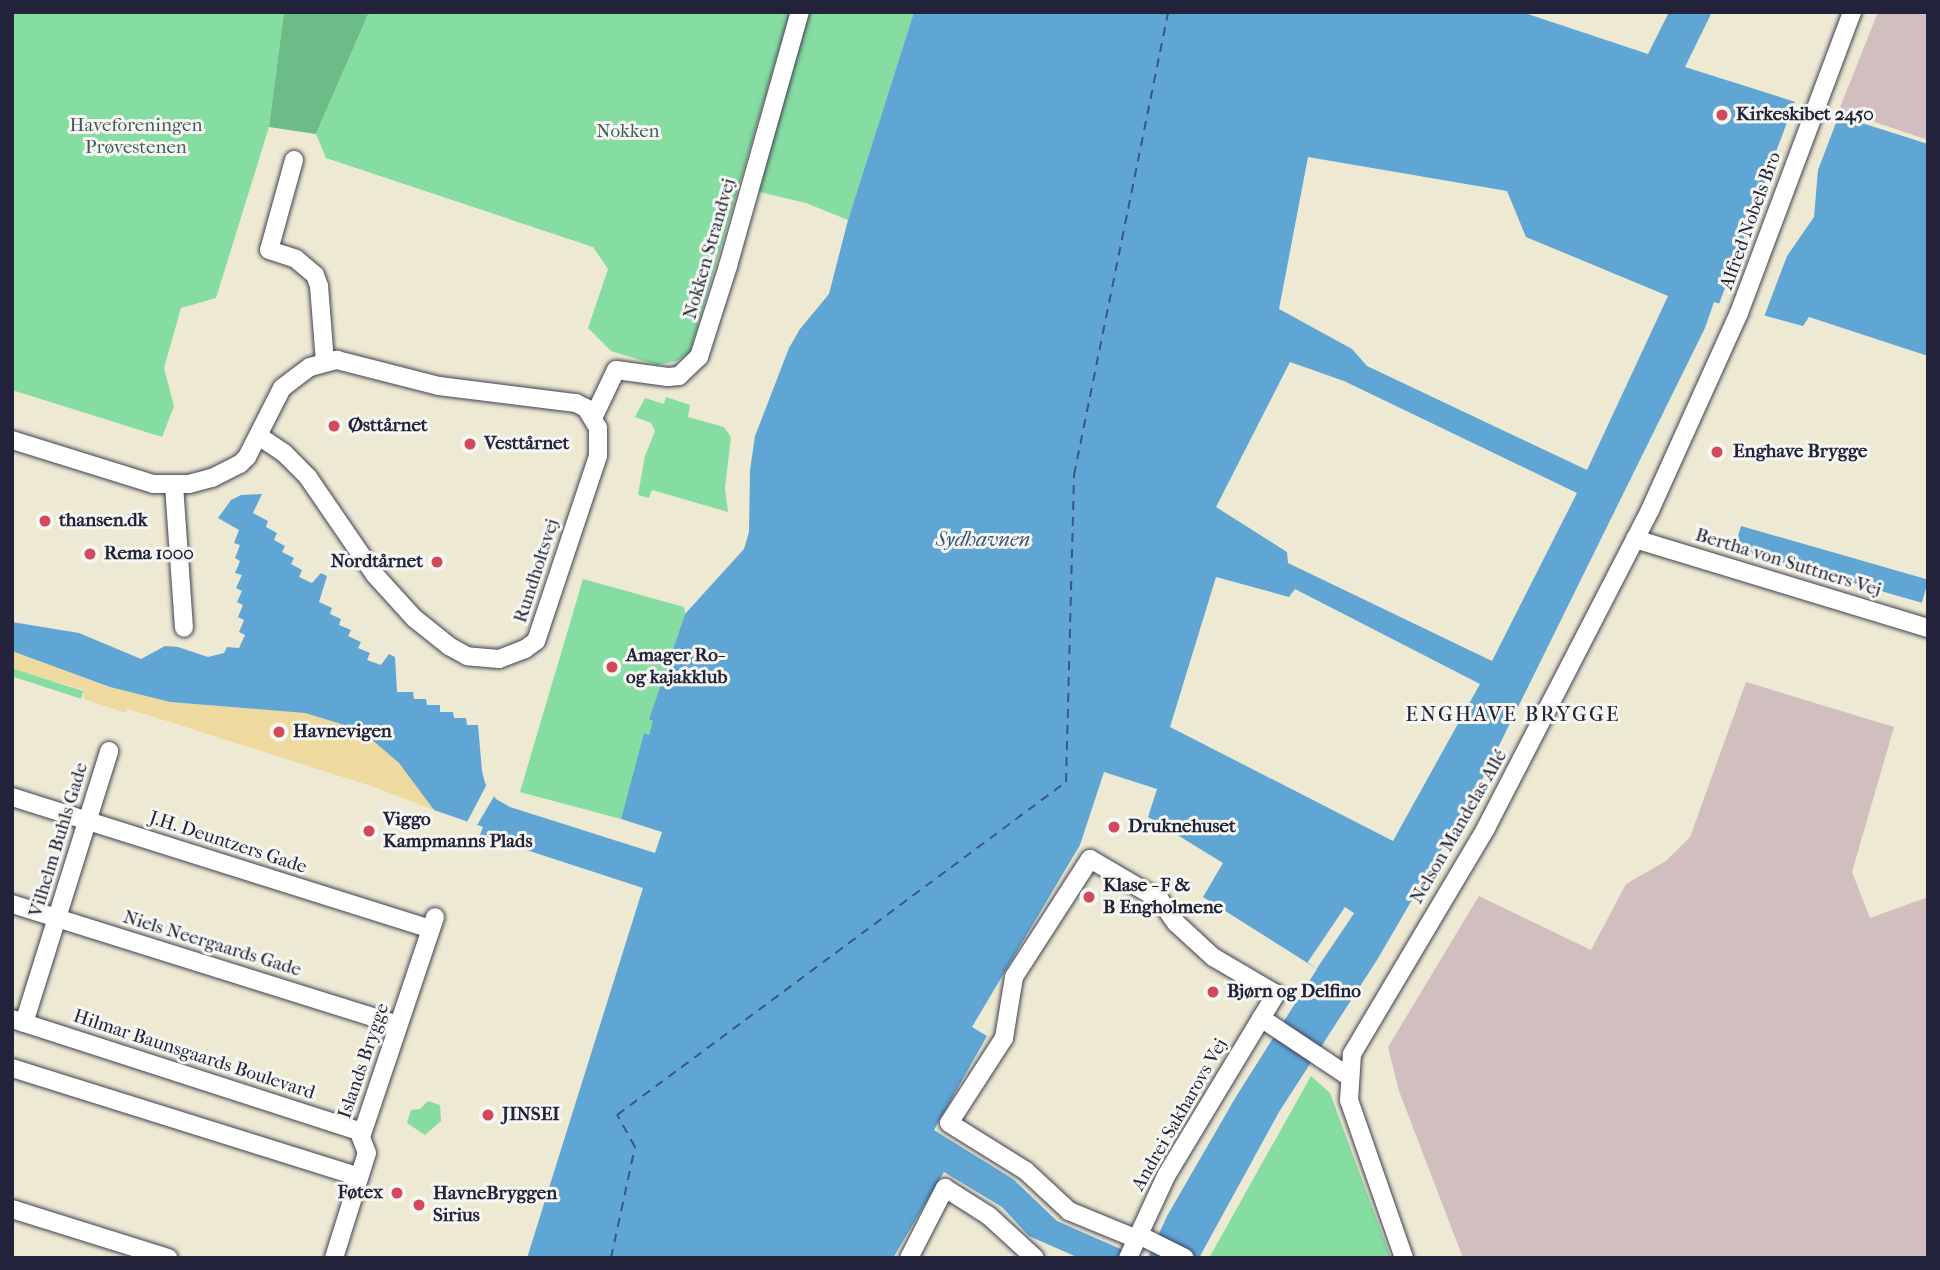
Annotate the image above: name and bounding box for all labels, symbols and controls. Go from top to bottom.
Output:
place label: Kirkeskibet 2450 [1736,104,1874,126]
marker: Kirkeskibet 2450 [1714,107,1730,123]
park label: Haveforeningen Prøvestenen [69,115,203,159]
park label: Nokken [596,121,660,143]
street label: Alfred Nobels Bro [1716,149,1786,293]
street label: Nokken Strandvej [679,176,741,322]
place label: Østtårnet [348,415,428,437]
marker: Østtårnet [326,418,342,434]
place label: Vesttårnet [484,433,569,455]
marker: Vesttårnet [462,436,478,452]
place label: Enghave Brygge [1733,441,1867,463]
marker: Enghave Brygge [1707,442,1727,462]
place label: thansen.dk [59,510,147,532]
marker: thansen.dk [37,513,53,529]
street label: Rundholtsvej [509,516,565,626]
street label: Bertha von Suttners Vej [1692,524,1884,602]
water label: Sydhavnen [936,526,1030,552]
place label: Rema 1000 [104,543,194,565]
marker: Rema 1000 [82,546,98,562]
place label: Nordtårnet [330,551,423,573]
marker: Nordtårnet [429,554,445,570]
place label: Amager Ro- og kajakklub [626,645,727,689]
marker: Amager Ro- og kajakklub [604,659,620,675]
district label: ENGHAVE BRYGGE [1407,701,1619,727]
place label: Havnevigen [293,721,392,743]
marker: Havnevigen [271,724,287,740]
street label: Nelson Mandelas Allé [1406,746,1512,908]
street label: Vilhelm Buhls Gade [25,760,93,920]
street label: J.H. Deuntzers Gade [146,807,310,879]
place label: Viggo Kampmanns Plads [383,809,532,853]
place label: Druknehuset [1128,816,1236,838]
marker: Druknehuset [1106,819,1122,835]
marker: Viggo Kampmanns Plads [361,823,377,839]
place label: Klase - F & B Engholmene [1103,875,1223,919]
marker: Klase - F & B Engholmene [1081,889,1097,905]
street label: Niels Neergaards Gade [120,906,304,982]
place label: Bjørn og Delfino [1227,981,1361,1003]
marker: Bjørn og Delfino [1205,984,1221,1000]
street label: Islands Brygge [334,1000,394,1122]
street label: Hilmar Baunsgaards Boulevard [70,1005,318,1105]
street label: Andrei Sakharovs Vej [1127,1035,1233,1195]
place label: JINSEI [502,1104,560,1126]
marker: JINSEI [480,1107,496,1123]
place label: Føtex [337,1182,383,1204]
place label: HavneBryggen Sirius [433,1183,557,1227]
marker: Føtex [389,1185,405,1201]
marker: HavneBryggen Sirius [411,1197,427,1213]

